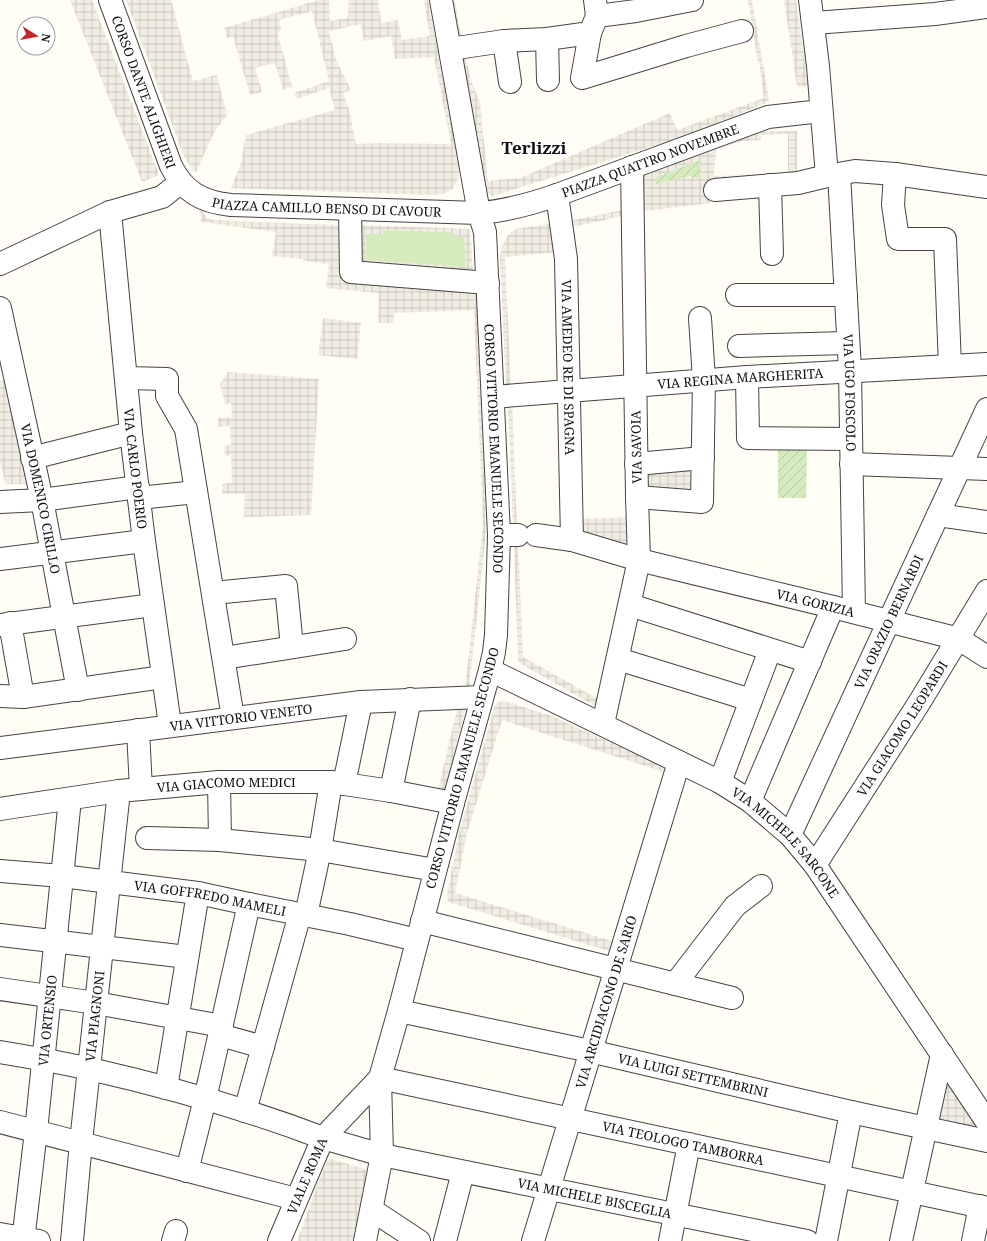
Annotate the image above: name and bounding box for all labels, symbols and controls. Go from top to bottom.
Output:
street label: CORSO DANTE ALIGHIERI [107,13,180,171]
north arrow [16,16,56,56]
text: N [38,32,54,44]
street label: PIAZZA QUATTRO NOVEMBRE [559,120,741,202]
district label: Terlizzi [501,136,567,159]
street label: PIAZZA CAMILLO BENSO DI CAVOUR [210,193,442,221]
street label: VIA AMEDEO RE DI SPAGNA [557,279,579,456]
street label: CORSO VITTORIO EMANUELE SECONDO [480,323,508,574]
street label: VIA UGO FOSCOLO [839,333,860,452]
street label: VIA REGINA MARGHERITA [657,364,825,393]
street label: VIA CARLO POERIO [120,407,152,530]
street label: VIA SAVOIA [626,409,646,484]
street label: VIA DOMENICO CIRILLO [17,422,65,575]
street label: VIA ORAZIO BERNARDI [850,551,928,692]
street label: VIA GORIZIA [775,585,857,621]
street label: CORSO VITTORIO EMANUELE SECONDO [421,645,503,891]
street label: VIA GIACOMO LEOPARDI [853,657,952,800]
street label: VIA VITTORIO VENETO [169,699,313,735]
street label: VIA GIACOMO MEDICI [156,773,296,797]
street label: VIA MICHELE SARCONE [728,783,843,901]
street label: VIA GOFFREDO MAMELI [133,876,288,920]
street label: VIA ARCIDIACONO DE SARIO [571,913,641,1091]
street label: VIA PIAGNONI [81,970,109,1062]
street label: VIA ORTENSIO [34,974,61,1067]
street label: VIA LUIGI SETTEMBRINI [616,1049,770,1101]
street label: VIA TEOLOGO TAMBORRA [601,1117,766,1169]
street label: VIALE ROMA [283,1134,332,1217]
street label: VIA MICHELE BISCEGLIA [516,1174,674,1223]

